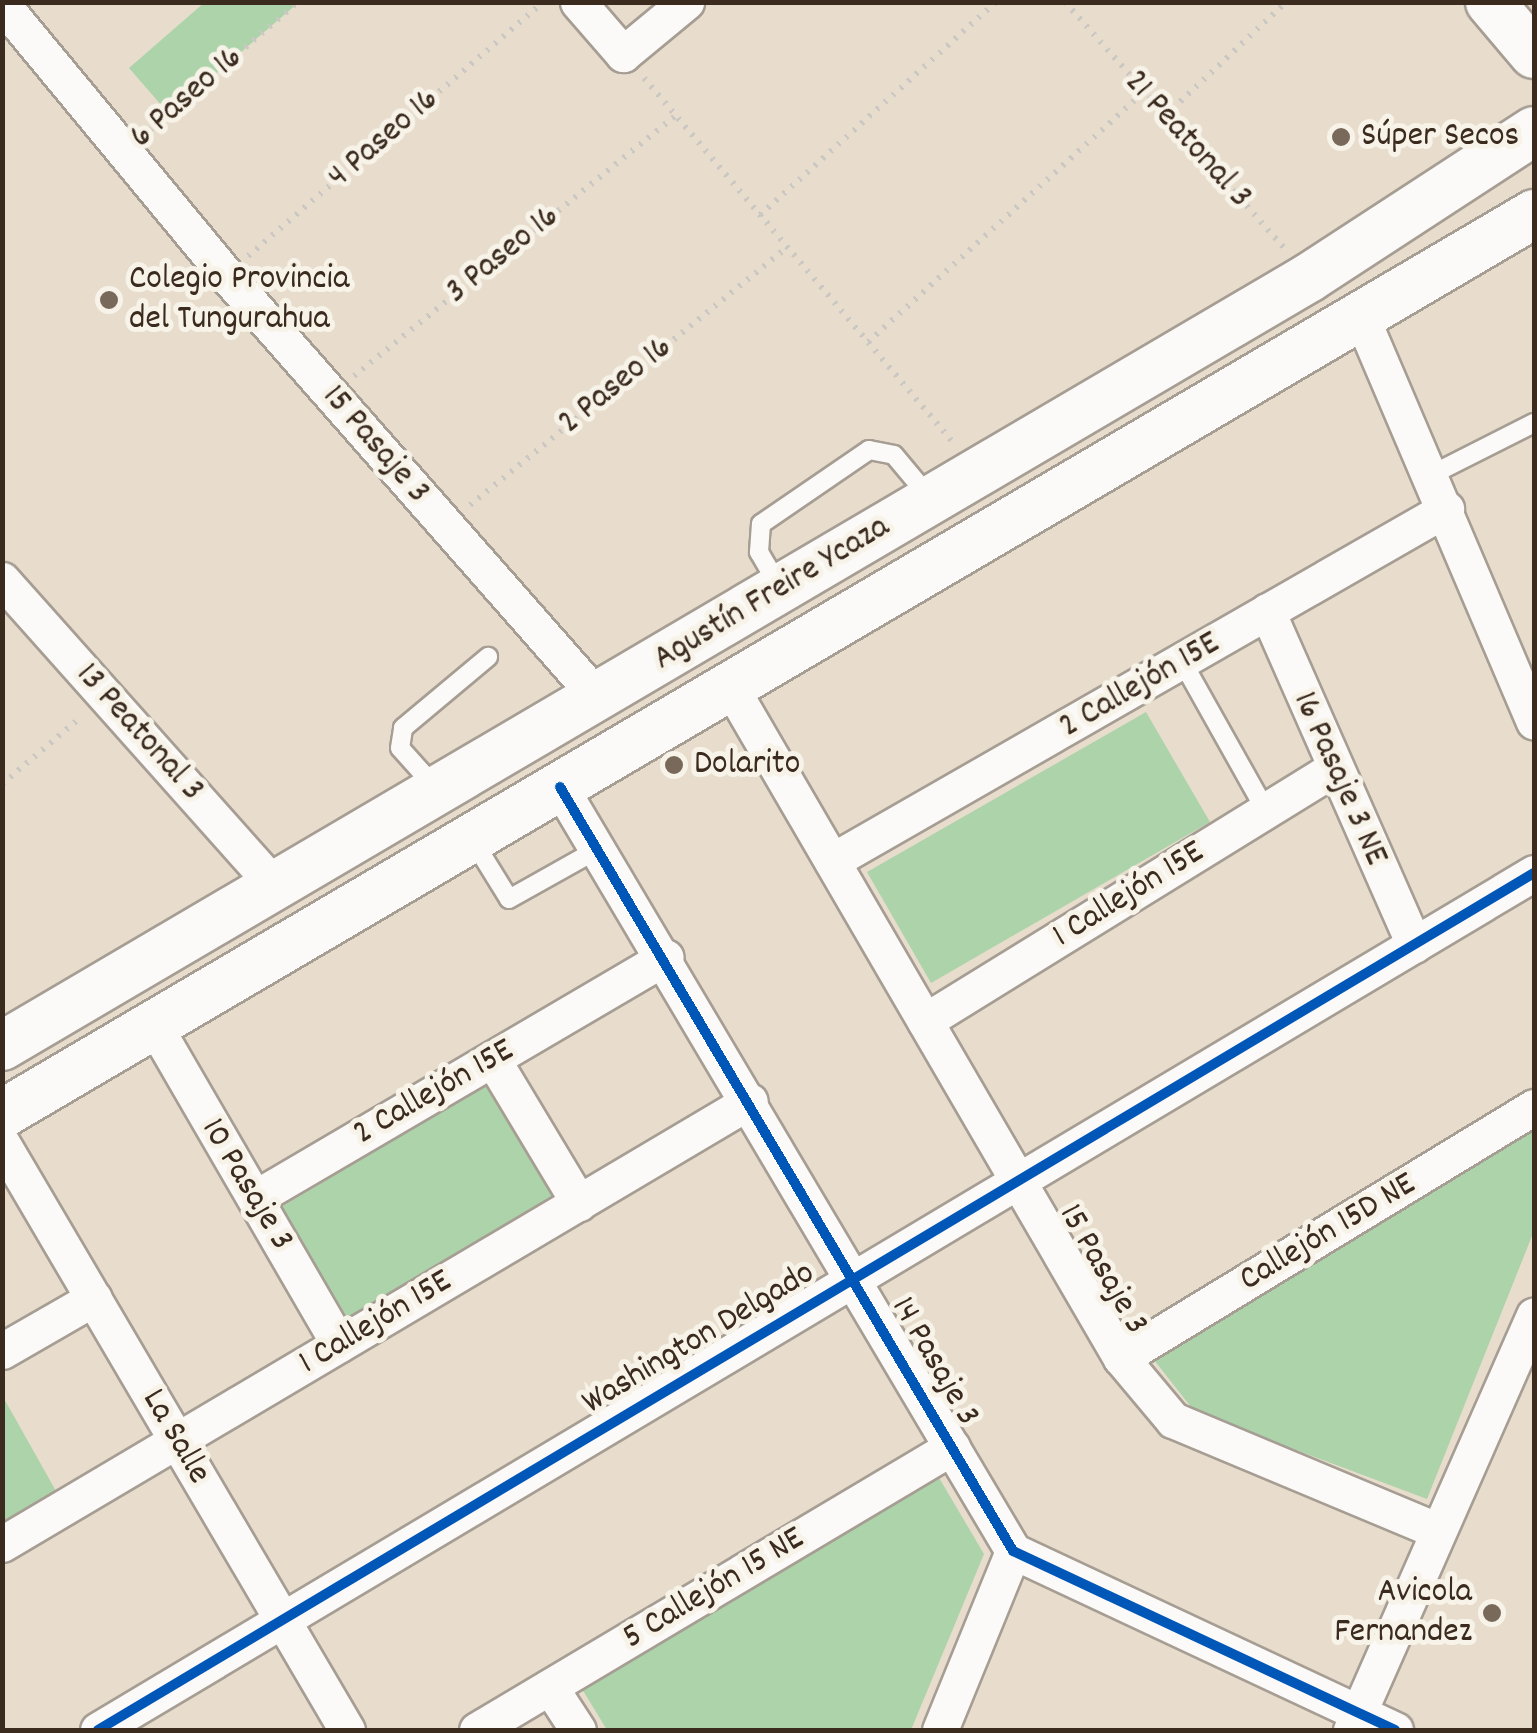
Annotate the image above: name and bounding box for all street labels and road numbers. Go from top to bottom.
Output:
street label: 6 Paseo 16 [122,38,252,158]
street label: 21 Peatonal 3 [1114,62,1260,218]
street label: 4 Paseo 16 [320,79,448,199]
street label: 3 Paseo 16 [438,196,568,314]
street label: 2 Paseo 16 [551,327,681,445]
street label: 15 Pasaje 3 [312,377,438,513]
street label: Agustín Freire Ycaza [646,507,898,681]
street label: 2 Callejón 15E [1053,623,1227,749]
street label: 13 Peatonal 3 [66,655,212,811]
street label: 16 Pasaje 3 NE [1282,686,1396,872]
street label: 1 Callejón 15E [1046,832,1212,958]
street label: 2 Callejón 15E [347,1030,521,1156]
street label: 10 Pasaje 3 [190,1111,302,1259]
street label: Callejón 15D NE [1232,1164,1424,1302]
street label: 15 Pasaje 3 [1048,1197,1156,1343]
street label: Washington Delgado [575,1253,823,1425]
street label: 1 Callejón 15E [292,1261,460,1385]
street label: 14 Pasaje 3 [880,1290,988,1434]
street label: La Salle [131,1382,219,1492]
street label: 5 Callejón 15 NE [616,1518,812,1660]

